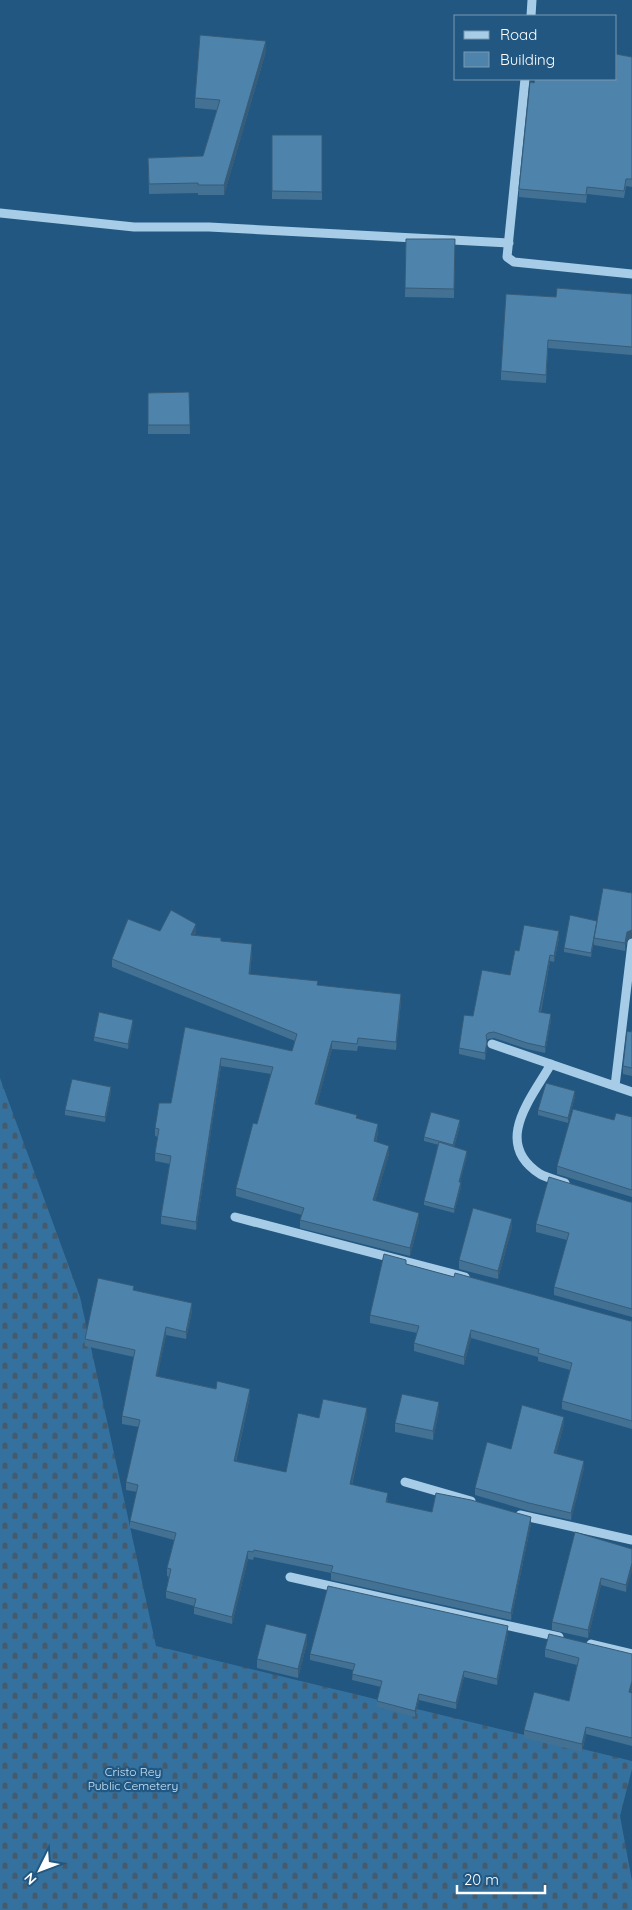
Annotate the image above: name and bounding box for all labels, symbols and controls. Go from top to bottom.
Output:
legend [454,15,617,80]
text: Road [500,25,537,44]
text: Building [500,50,555,69]
park label: Cristo Rey Public Cemetery [88,1764,178,1793]
north arrow [15,1845,65,1895]
scale bar [457,1862,544,1894]
text: N [20,1869,40,1889]
text: 20 m [464,1870,499,1889]

